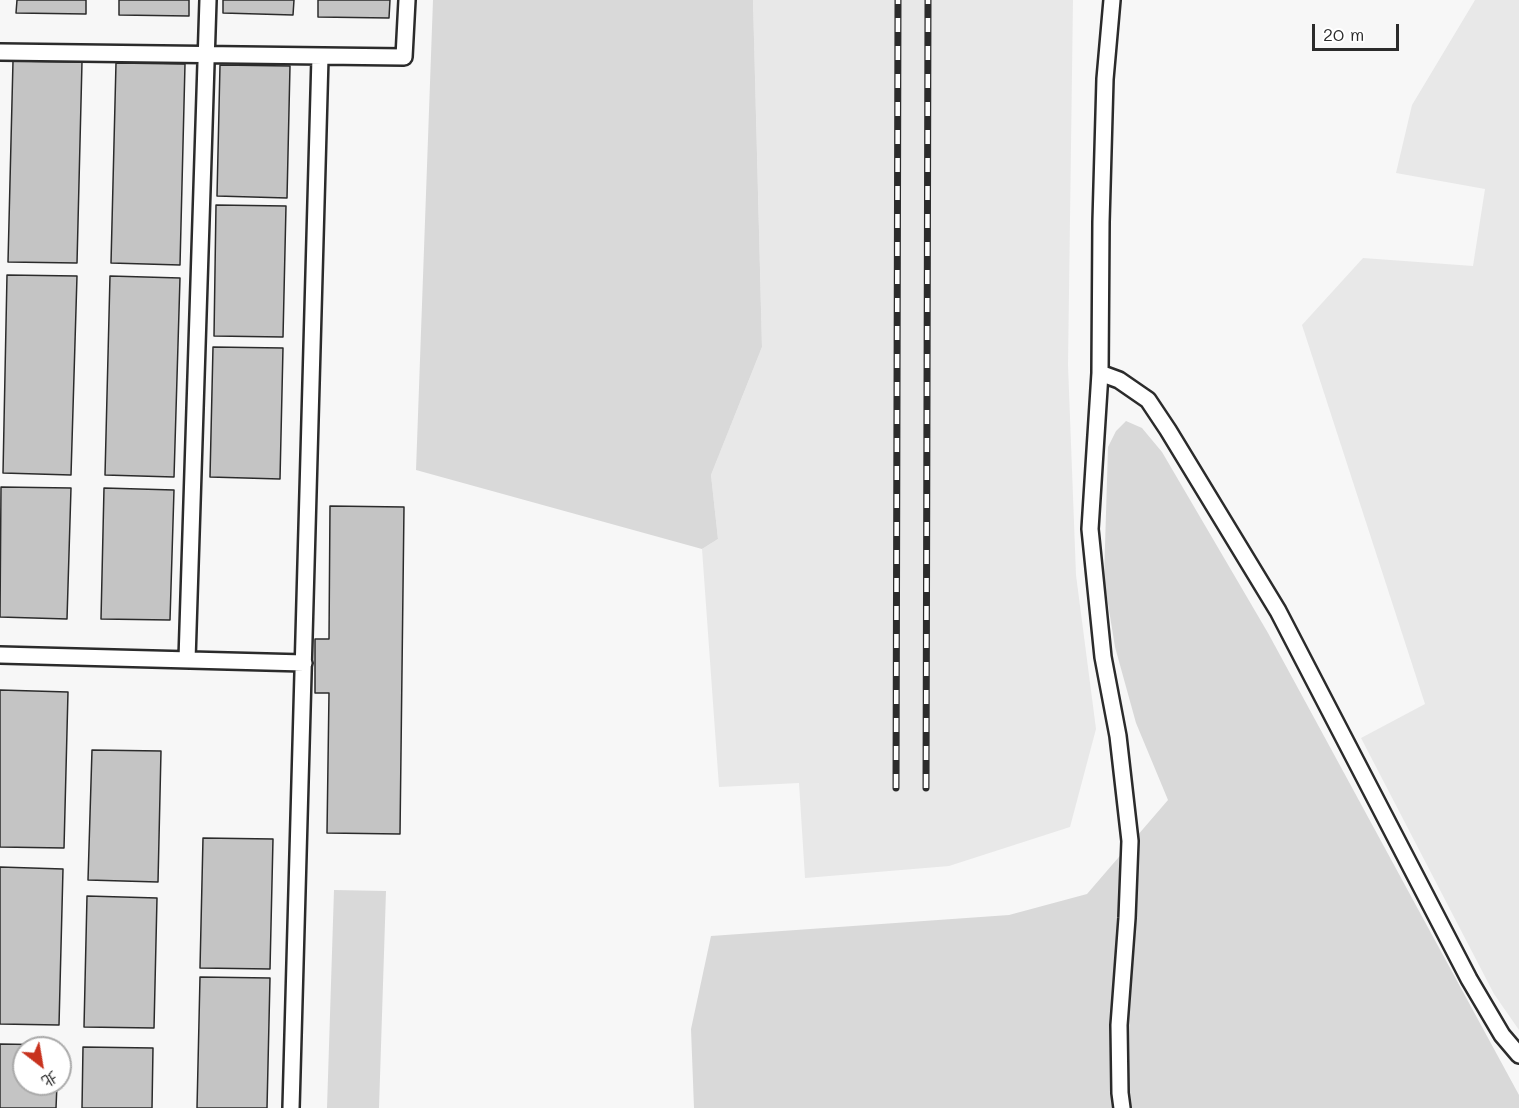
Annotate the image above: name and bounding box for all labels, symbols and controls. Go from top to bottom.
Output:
scale bar [1315,12,1402,50]
text: 20 m [1323,22,1364,46]
north arrow [12,1036,72,1096]
text: 北 [38,1067,63,1093]

